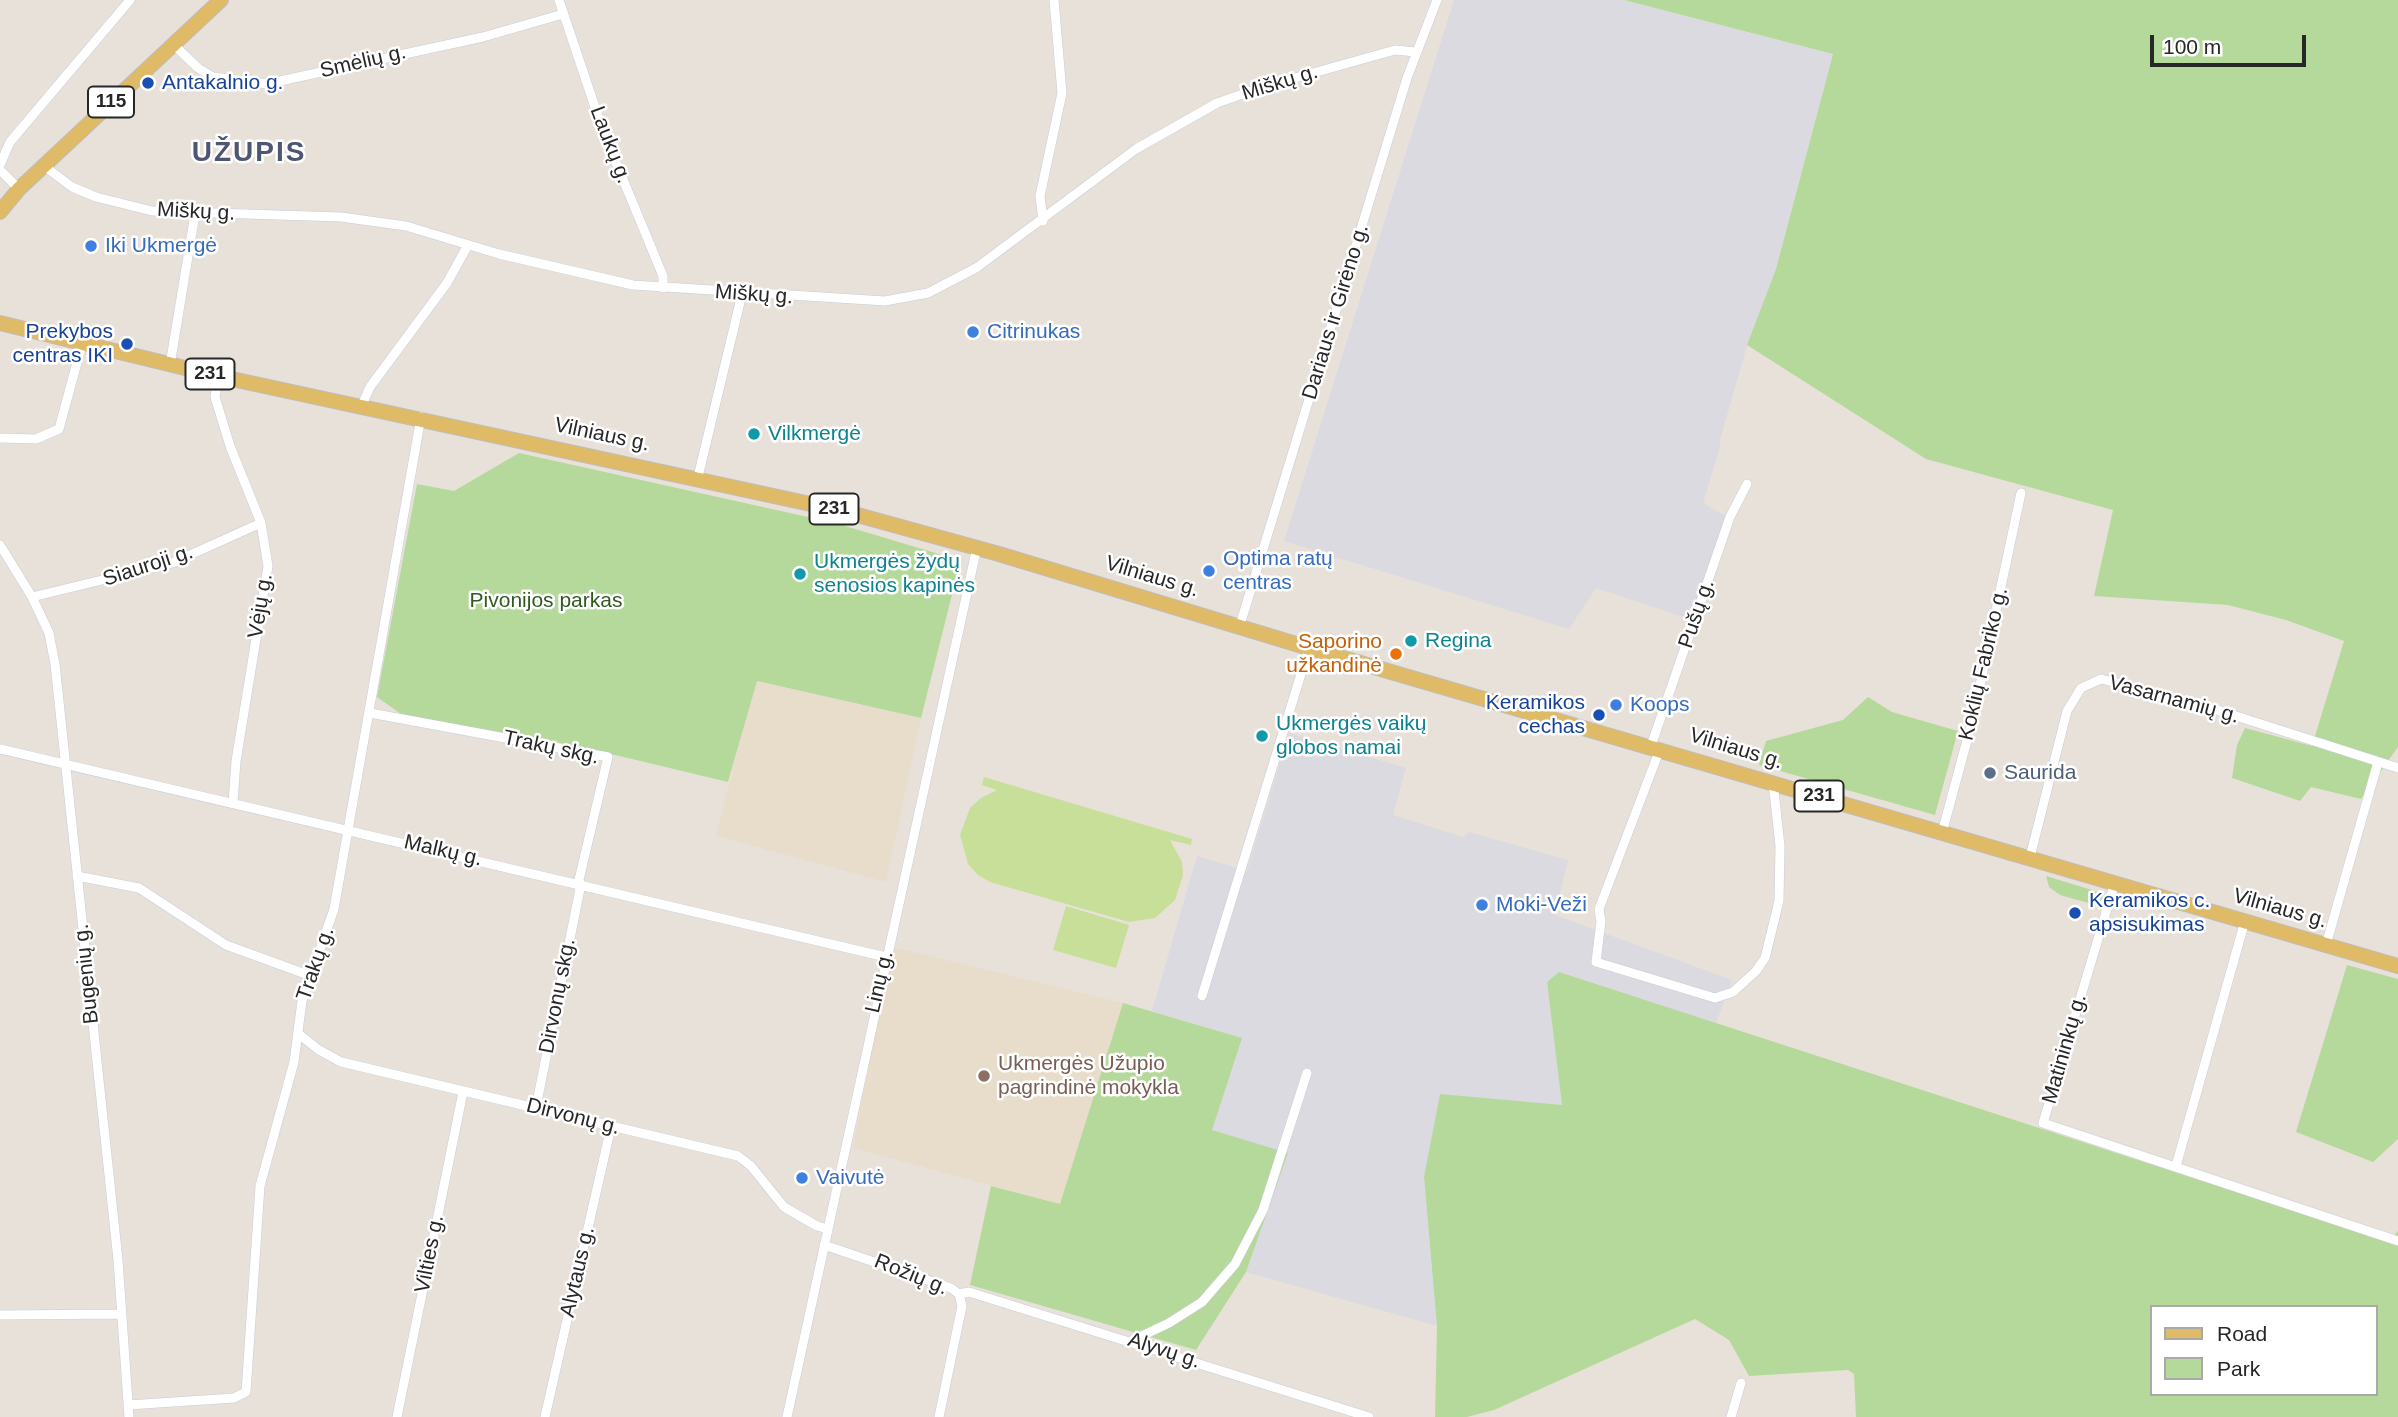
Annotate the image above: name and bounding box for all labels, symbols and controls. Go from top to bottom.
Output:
scale bar [2153,21,2309,65]
text: 100 m [2163,35,2221,58]
street label: Smėlių g. [318,40,408,84]
street label: Miškų g. [1239,60,1321,106]
place label: Antakalnio g. [162,70,283,96]
marker: Antakalnio g. [140,75,156,91]
road number: 115 [88,86,134,118]
street label: Laukų g. [584,103,636,187]
district label: UŽUPIS [192,136,306,170]
street label: Miškų g. [156,197,236,227]
street label: Dariaus ir Girėno g. [1297,221,1375,403]
place label: Iki Ukmergė [105,233,217,259]
marker: Iki Ukmergė [83,238,99,254]
street label: Miškų g. [714,280,794,310]
place label: Prekybos centras IKI [13,319,113,369]
place label: Citrinukas [987,319,1080,345]
marker: Citrinukas [965,324,981,340]
marker: Prekybos centras IKI [119,336,135,352]
road number: 231 [186,358,234,390]
street label: Vilniaus g. [552,413,652,457]
place label: Vilkmergė [768,421,861,447]
marker: Vilkmergė [746,426,762,442]
road number: 231 [810,494,858,524]
street label: Siauroji g. [100,540,196,592]
place label: Optima ratų centras [1223,546,1333,596]
place label: Ukmergės žydų senosios kapinės [814,549,975,599]
street label: Vilniaus g. [1102,551,1202,603]
marker: Optima ratų centras [1201,563,1217,579]
marker: Ukmergės žydų senosios kapinės [792,566,808,582]
street label: Vėjų g. [243,572,279,640]
street label: Pušų g. [1673,576,1721,652]
street label: Koklių Fabriko g. [1954,585,2014,743]
park label: Pivonijos parkas [470,588,622,614]
place label: Regina [1425,628,1492,654]
place label: Saporino užkandinė [1286,629,1382,679]
marker: Regina [1403,633,1419,649]
marker: Saporino užkandinė [1388,646,1404,662]
street label: Vasarnamių g. [2106,671,2242,729]
place label: Keramikos cechas [1486,690,1585,740]
place label: Koops [1630,692,1690,718]
marker: Koops [1608,697,1624,713]
marker: Keramikos cechas [1591,707,1607,723]
place label: Ukmergės vaikų globos namai [1276,711,1427,761]
street label: Vilniaus g. [1686,723,1786,775]
street label: Trakų skg. [501,726,601,770]
marker: Ukmergės vaikų globos namai [1254,728,1270,744]
place label: Saurida [2004,760,2076,786]
marker: Saurida [1982,765,1998,781]
road number: 231 [1794,780,1843,811]
street label: Malkų g. [402,830,484,872]
street label: Vilniaus g. [2230,884,2330,934]
place label: Keramikos c. apsisukimas [2089,888,2210,938]
place label: Moki-Veži [1496,892,1587,918]
marker: Moki-Veži [1474,897,1490,913]
marker: Keramikos c. apsisukimas [2067,905,2083,921]
street label: Bugenių g. [69,923,105,1025]
street label: Trakų g. [292,924,340,1004]
street label: Dirvonų skg. [534,936,582,1056]
street label: Linų g. [861,948,899,1016]
street label: Matininkų g. [2037,991,2093,1107]
place label: Ukmergės Užupio pagrindinė mokykla [998,1051,1179,1101]
marker: Ukmergės Užupio pagrindinė mokykla [976,1068,992,1084]
street label: Dirvonų g. [524,1093,622,1141]
place label: Vaivutė [816,1165,884,1191]
marker: Vaivutė [794,1170,810,1186]
street label: Vilties g. [410,1213,450,1295]
street label: Alytaus g. [555,1224,601,1320]
street label: Rožių g. [871,1249,951,1301]
legend [2150,1305,2377,1396]
text: Road [2217,1322,2267,1345]
street label: Alyvų g. [1125,1327,1203,1375]
text: Park [2217,1357,2260,1380]

